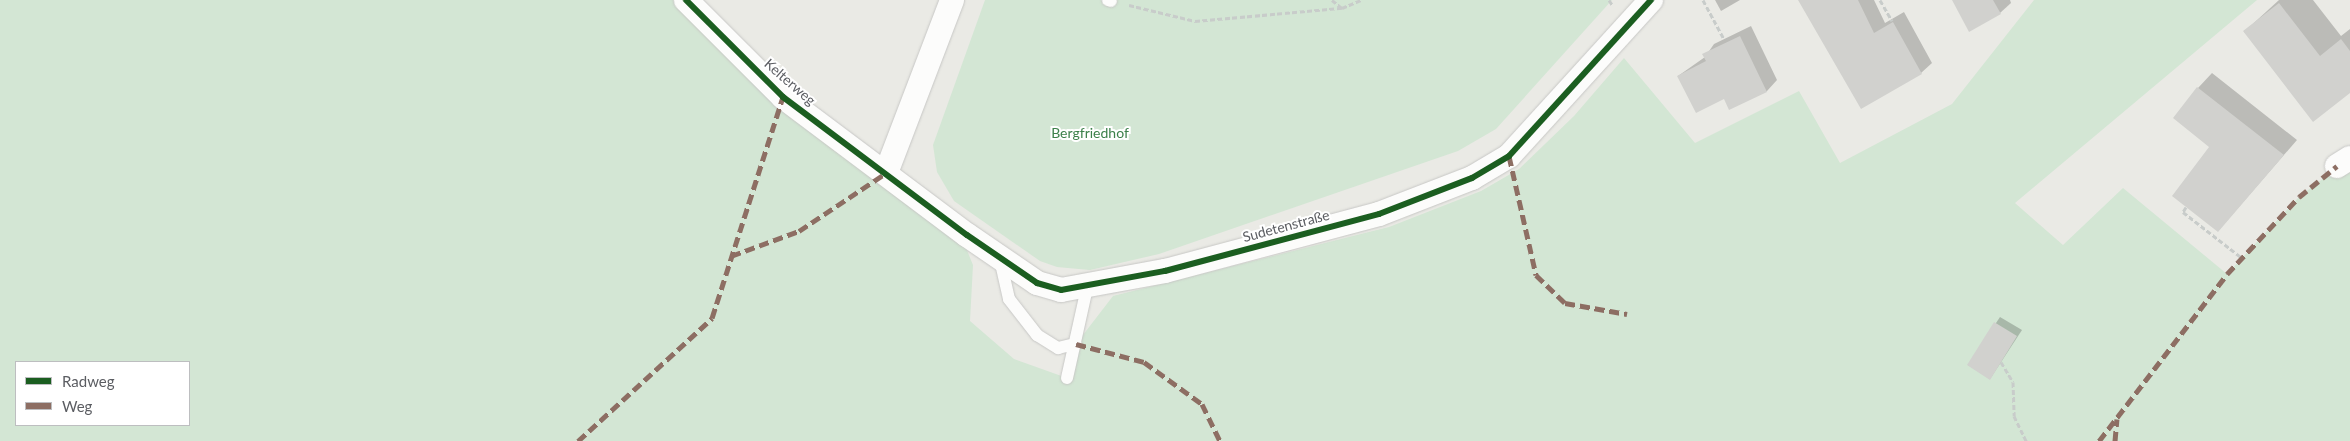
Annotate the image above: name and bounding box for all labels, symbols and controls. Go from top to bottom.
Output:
street label: Kelterweg [761,55,819,109]
park label: Bergfriedhof [1051,125,1129,141]
street label: Sudetenstraße [1241,206,1331,246]
legend [15,361,190,426]
text: Radweg [62,372,115,390]
text: Weg [62,397,92,415]

